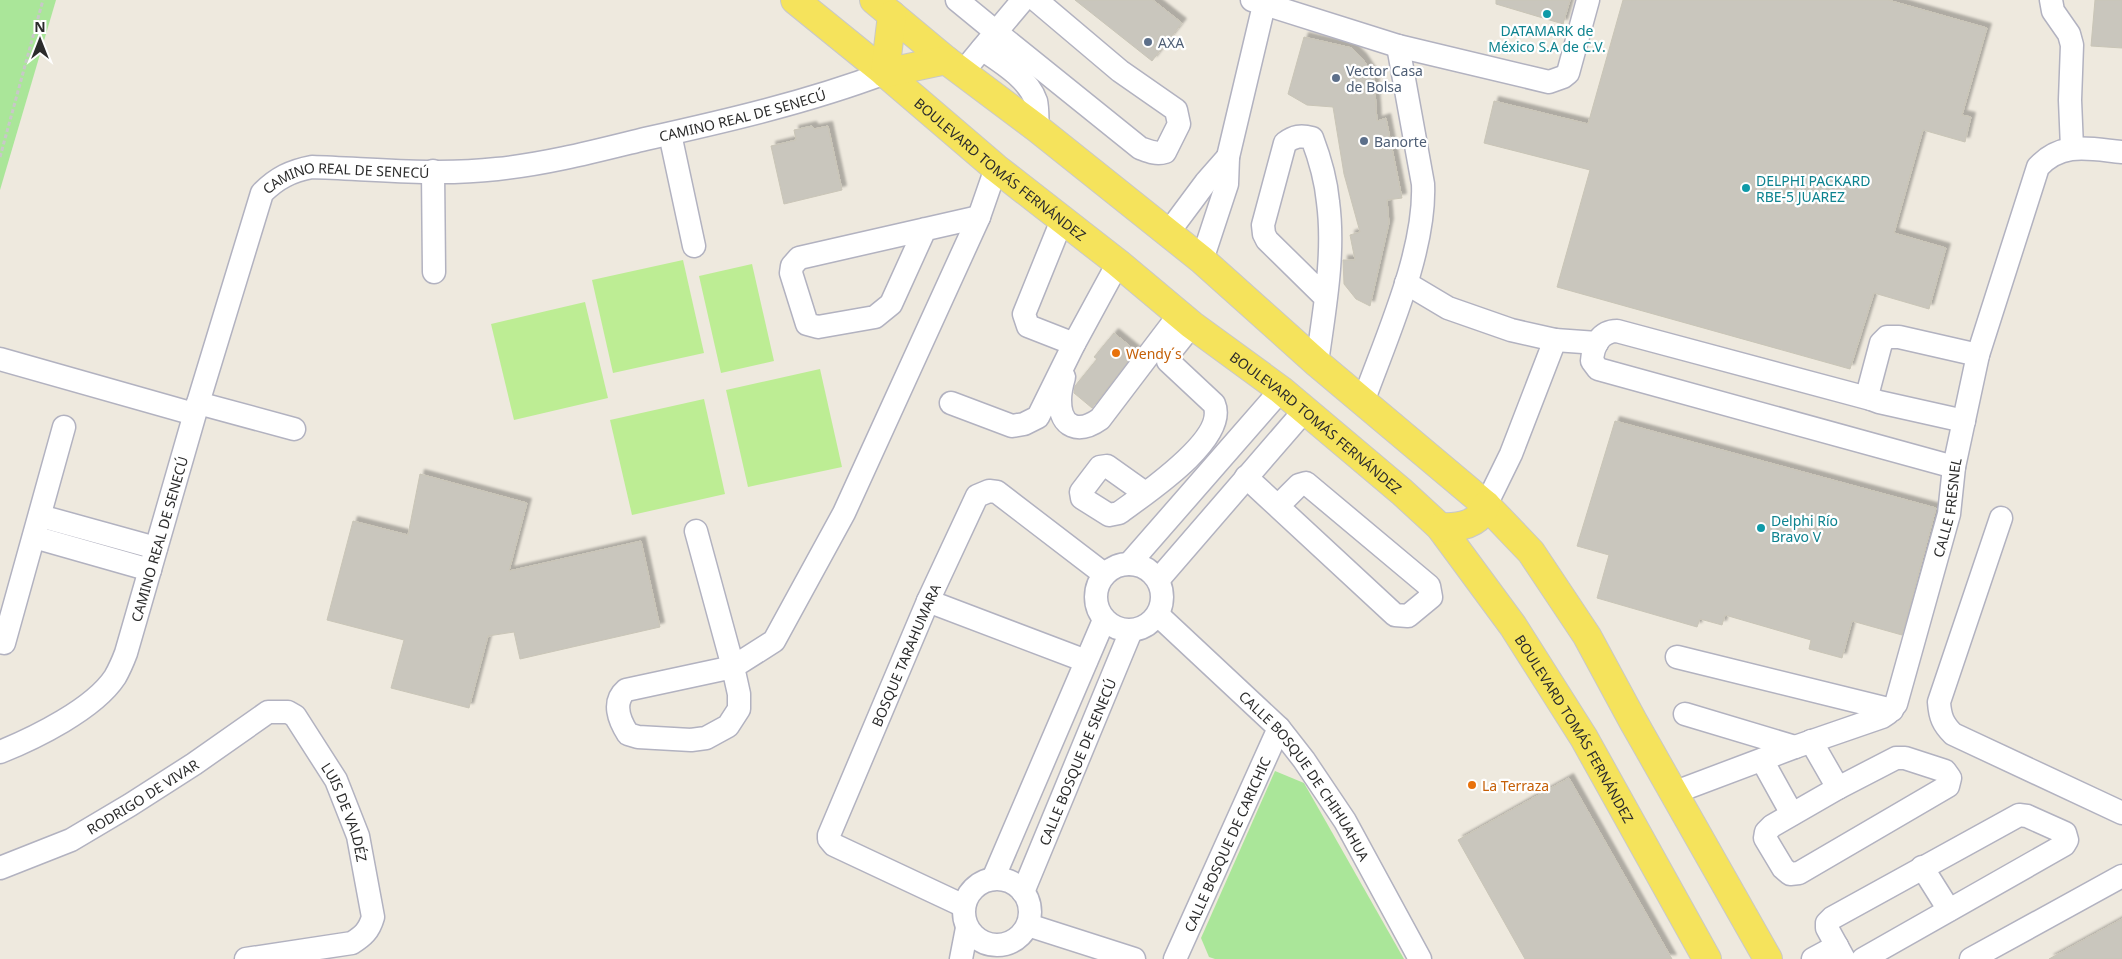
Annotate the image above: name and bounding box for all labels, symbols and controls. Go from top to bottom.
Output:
marker: DATAMARK de México S.A de C.V. [1541,8,1553,20]
north arrow [15,15,65,65]
text: N [34,17,46,36]
place label: DATAMARK de México S.A de C.V. [1488,21,1606,56]
place label: AXA [1158,33,1184,52]
marker: AXA [1142,36,1154,48]
place label: Vector Casa de Bolsa [1346,61,1423,96]
marker: Vector Casa de Bolsa [1330,72,1342,84]
street label: CAMINO REAL DE SENECÚ [657,84,828,145]
street label: BOULEVARD TOMÁS FERNÁNDEZ [911,93,1090,244]
place label: Banorte [1374,132,1427,151]
marker: Banorte [1358,135,1370,147]
street label: CAMINO REAL DE SENECÚ [258,157,430,198]
place label: DELPHI PACKARD RBE-5 JUAREZ [1756,171,1870,206]
marker: DELPHI PACKARD RBE-5 JUAREZ [1740,182,1752,194]
place label: Wendy´s [1126,344,1182,363]
marker: Wendy´s [1110,347,1122,359]
street label: BOULEVARD TOMÁS FERNÁNDEZ [1227,347,1406,498]
street label: CAMINO REAL DE SENECÚ [126,454,192,624]
street label: CALLE FRESNEL [1928,456,1965,559]
place label: Delphi Río Bravo V [1771,511,1838,546]
marker: Delphi Río Bravo V [1755,522,1767,534]
street label: BOSQUE TARAHUMARA [867,580,944,729]
street label: BOULEVARD TOMÁS FERNÁNDEZ [1511,631,1639,826]
street label: CALLE BOSQUE DE SENECÚ [1034,675,1120,848]
street label: CALLE BOSQUE DE CHIHUAHUA [1235,686,1374,864]
street label: CALLE BOSQUE DE CARICHIC [1179,753,1274,935]
street label: RODRIGO DE VIVAR [83,754,202,838]
street label: LUIS DE VALDÉZ [318,759,372,863]
place label: La Terraza [1482,776,1549,795]
marker: La Terraza [1466,779,1478,791]

